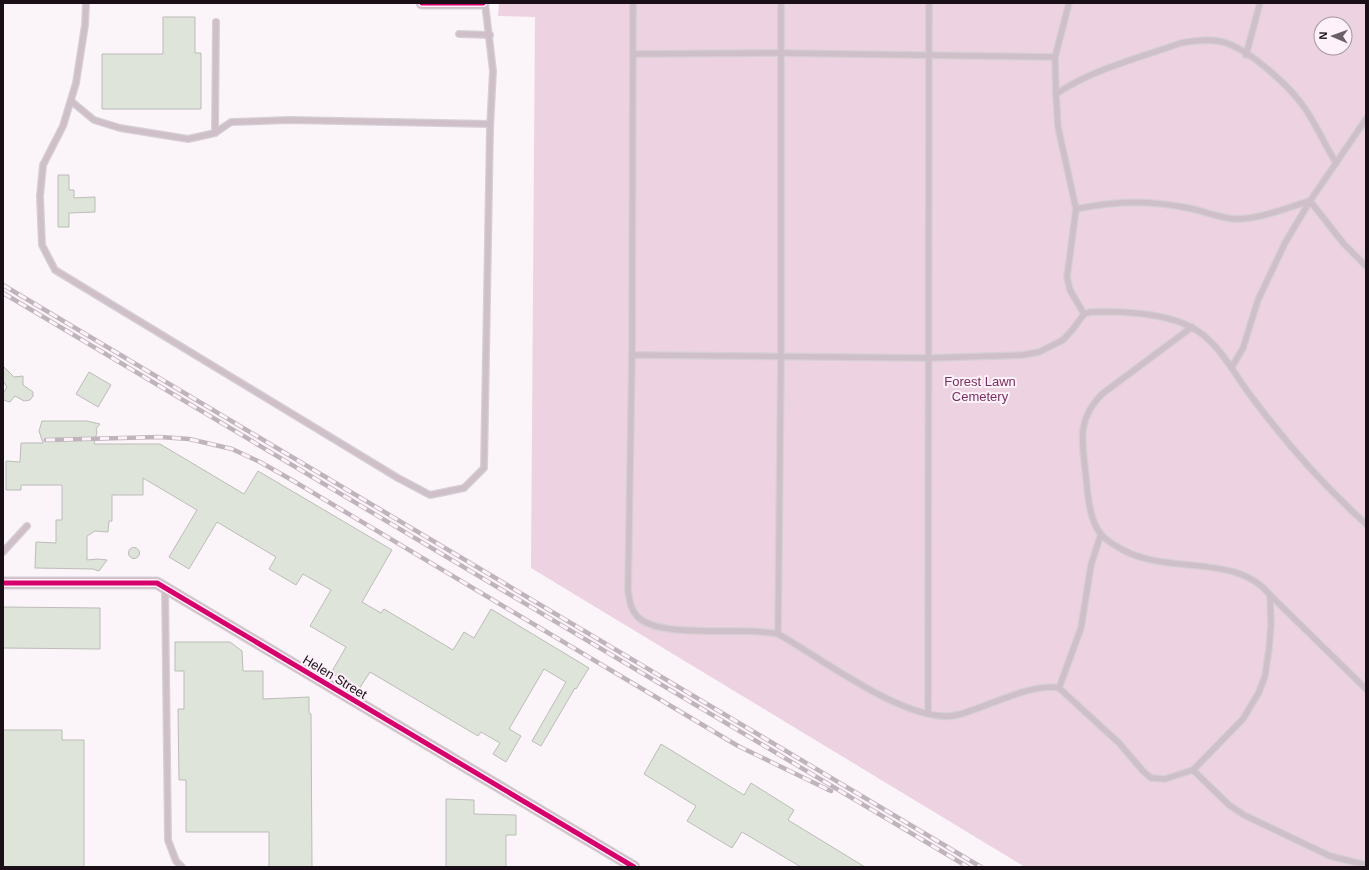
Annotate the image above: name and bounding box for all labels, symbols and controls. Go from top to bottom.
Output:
north arrow [1313,16,1353,56]
text: N [1317,31,1329,40]
park label: Forest Lawn Cemetery [944,374,1016,404]
street label: Helen Street [300,652,370,702]

